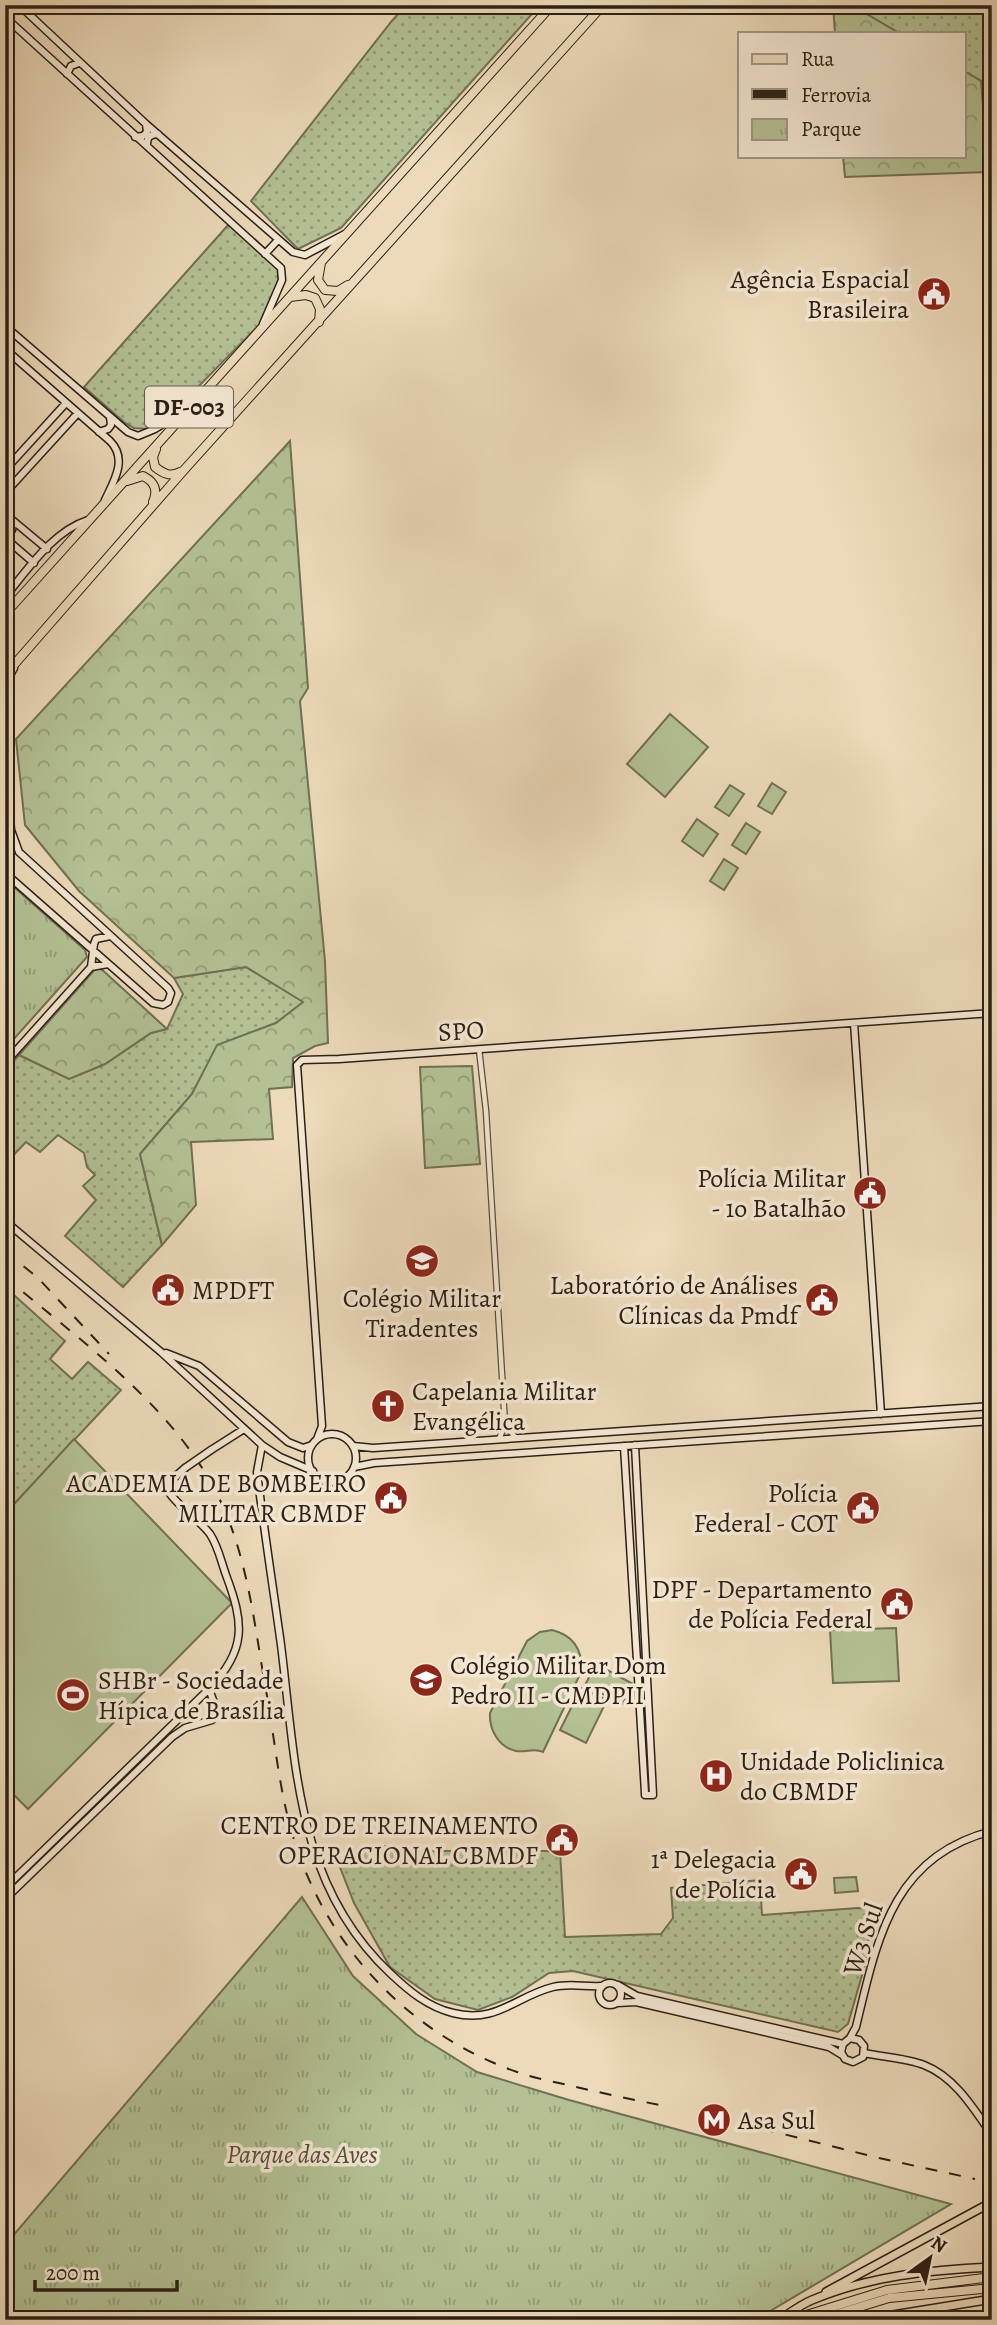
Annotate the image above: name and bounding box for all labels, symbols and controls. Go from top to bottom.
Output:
legend [738,32,965,158]
text: Rua [801,45,835,73]
text: Ferrovia [801,81,871,109]
text: Parque [801,115,861,143]
place label: Agência Espacial Brasileira [730,262,909,327]
public building icon: Agência Espacial Brasileira [915,275,953,313]
road number: DF-003 [145,386,233,428]
street label: SPO [437,1012,485,1050]
place label: Polícia Militar - 1o Batalhão [697,1161,846,1226]
public building icon: Polícia Militar - 1o Batalhão [851,1174,889,1212]
school or university icon: Colégio Militar Tiradentes [403,1242,441,1280]
place label: Laboratório de Análises Clínicas da Pmdf [550,1268,801,1333]
public building icon: MPDFT [149,1271,187,1309]
place label: MPDFT [192,1273,274,1308]
place label: Colégio Militar Tiradentes [343,1281,501,1346]
public building icon: Laboratório de Análises Clínicas da Pmdf [803,1281,841,1319]
place label: Capelania Militar Evangélica [412,1374,597,1439]
church icon: Capelania Militar Evangélica [369,1387,407,1425]
place label: ACADEMIA DE BOMBEIRO MILITAR CBMDF [65,1466,366,1531]
place label: Polícia Federal - COT [693,1476,838,1541]
public building icon: ACADEMIA DE BOMBEIRO MILITAR CBMDF [372,1479,410,1517]
public building icon: Polícia Federal - COT [844,1489,882,1527]
place label: DPF - Departamento de Polícia Federal [651,1572,872,1637]
public building icon: DPF - Departamento de Polícia Federal [878,1585,916,1623]
place label: Colégio Militar Dom Pedro II - CMDPII [450,1648,666,1713]
school or university icon: Colégio Militar Dom Pedro II - CMDPII [407,1661,445,1699]
place label: SHBr - Sociedade Hípica de Brasília [98,1663,285,1728]
sports icon: SHBr - Sociedade Hípica de Brasília [54,1676,92,1714]
place label: Unidade Policlinica do CBMDF [740,1744,945,1809]
hospital icon: Unidade Policlinica do CBMDF [697,1757,735,1795]
place label: CENTRO DE TREINAMENTO OPERACIONAL CBMDF [221,1808,538,1873]
public building icon: CENTRO DE TREINAMENTO OPERACIONAL CBMDF [543,1821,581,1859]
place label: 1ª Delegacia de Polícia [651,1842,776,1907]
public building icon: 1ª Delegacia de Polícia [782,1855,820,1893]
street label: W3 Sul [834,1898,892,1981]
metro station icon: Asa Sul [695,2101,733,2139]
place label: Asa Sul [737,2103,815,2138]
park label: Parque das Aves [226,2137,378,2172]
north arrow [895,2224,965,2294]
text: N [926,2230,952,2259]
scale bar [35,2248,177,2292]
text: 200 m [46,2259,100,2287]

